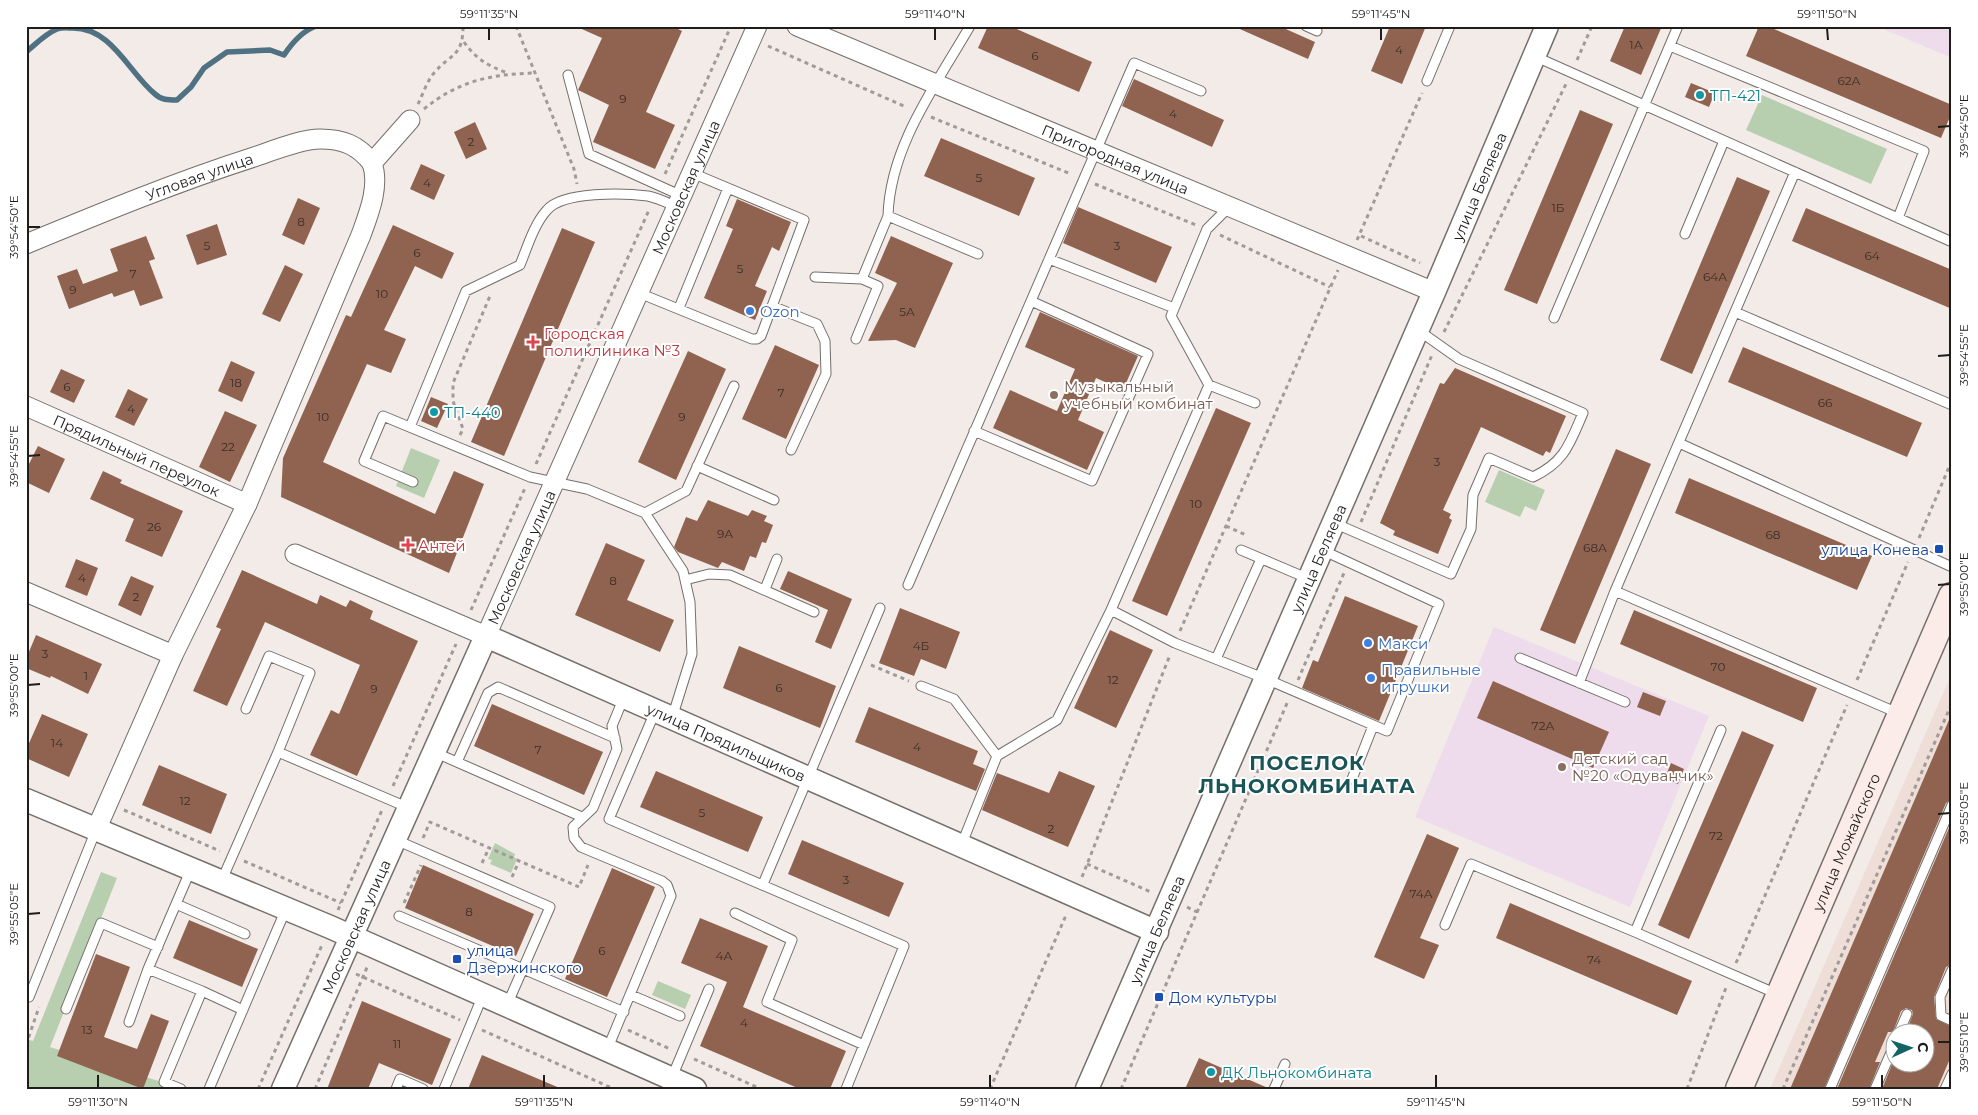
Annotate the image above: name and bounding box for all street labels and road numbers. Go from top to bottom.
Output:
street label: Московская улица [647,117,724,257]
street label: Пригородная улица [1039,120,1192,198]
street label: улица Беляева [1447,129,1510,245]
street label: Угловая улица [143,148,255,204]
street label: Прядильный переулок [50,410,223,500]
street label: Московская улица [483,487,559,628]
street label: улица Беляева [1286,501,1350,616]
street label: улица Прядильщиков [643,698,809,785]
street label: улица Можайского [1807,770,1884,915]
street label: Московская улица [317,856,394,997]
street label: улица Беляева [1124,872,1188,988]

